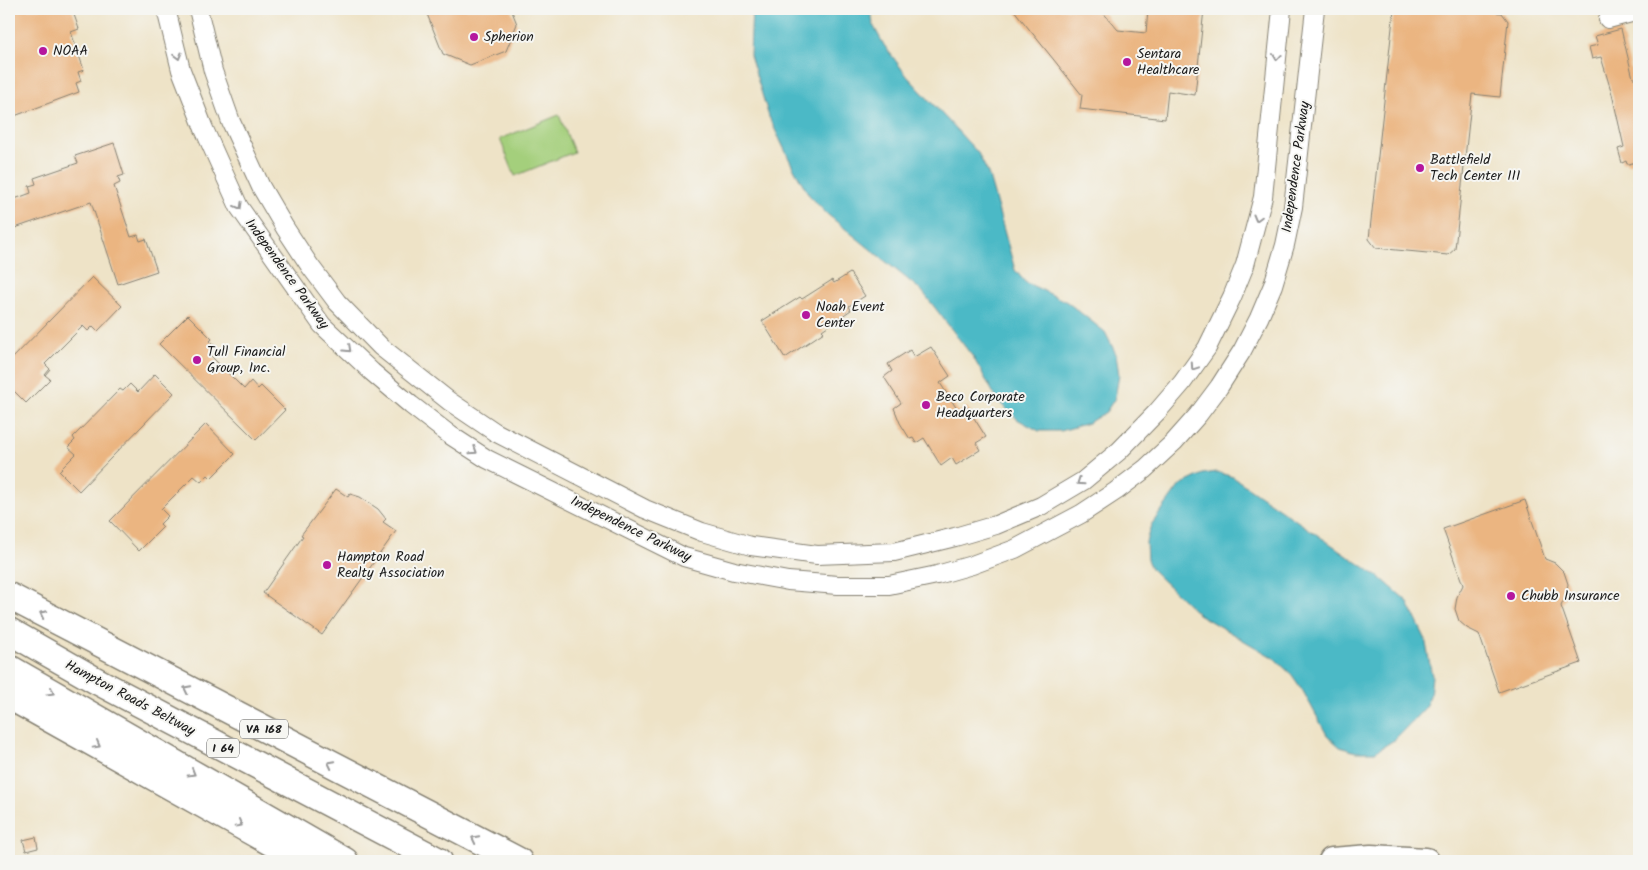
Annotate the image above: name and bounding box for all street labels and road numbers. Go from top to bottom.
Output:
street label: Independence Parkway [1276,100,1316,234]
street label: Independence Parkway [239,214,335,334]
street label: Independence Parkway [567,490,696,568]
street label: Hampton Roads Beltway [61,654,200,742]
road number: VA 168 [240,720,288,739]
road number: I 64 [207,738,239,758]

